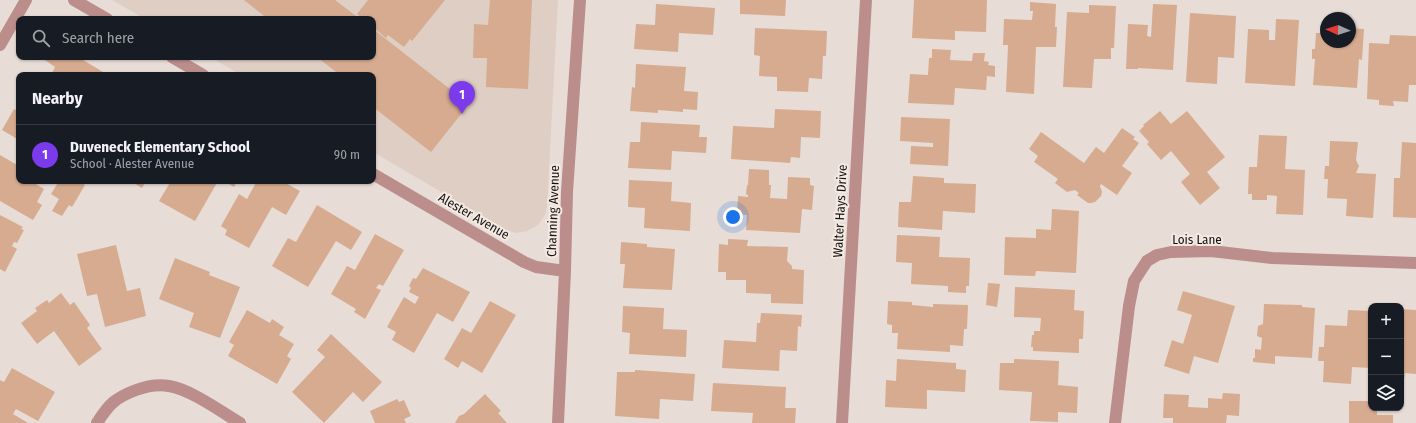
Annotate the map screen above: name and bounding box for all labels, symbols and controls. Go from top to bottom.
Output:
north arrow [1320,12,1356,48]
search box [16,16,376,60]
icon: search [30,27,52,49]
text: Search here [62,29,134,47]
pin: 1 [449,81,475,114]
text: Nearby [32,88,83,109]
text: Duveneck Elementary School [70,138,250,156]
text: 1 [42,147,48,162]
text: 90 m [334,147,360,162]
text: School · Alester Avenue [70,156,194,171]
street label: Walter Hays Drive [830,164,850,258]
street label: Channing Avenue [544,165,562,257]
street label: Alester Avenue [436,190,512,242]
your location [723,207,743,227]
street label: Lois Lane [1172,232,1222,247]
map controls [1368,303,1404,411]
button: + [1368,303,1404,339]
button: − [1368,339,1404,375]
button: layers [1368,375,1404,411]

